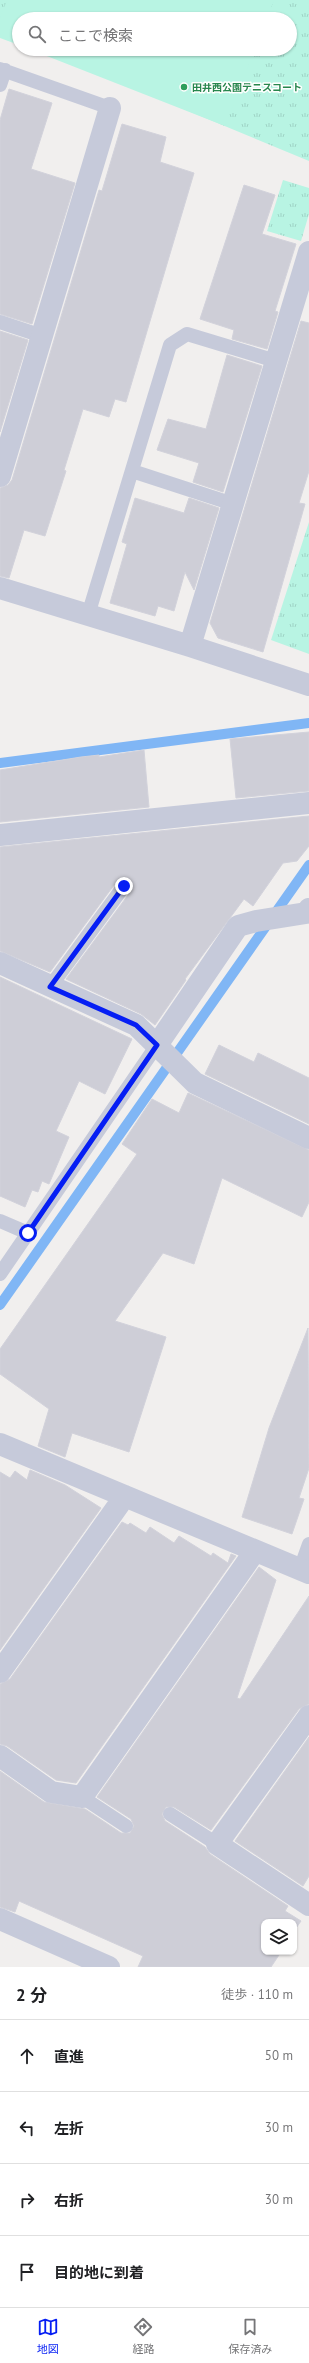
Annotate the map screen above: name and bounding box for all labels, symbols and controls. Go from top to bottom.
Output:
search box [12,12,297,56]
icon: search [26,23,48,45]
text: ここで検索 [58,26,133,45]
place label: 田井西公園テニスコート [192,81,302,94]
marker: 田井西公園テニスコート [179,82,189,92]
route end [115,877,133,895]
route start [19,1224,37,1242]
map controls [261,1919,297,1955]
button: layers [261,1919,297,1955]
text: 2 分 [16,1984,47,2006]
text: 徒歩 · 110 m [221,1986,293,2003]
icon: ahead [16,2045,38,2067]
text: 直進 [54,2047,84,2066]
text: 50 m [265,2047,293,2064]
icon: left [16,2117,38,2139]
text: 左折 [54,2119,84,2138]
text: 30 m [265,2119,293,2136]
icon: right [16,2189,38,2211]
text: 右折 [54,2191,84,2210]
text: 30 m [265,2191,293,2208]
icon: arrive [16,2261,38,2283]
text: 目的地に到着 [54,2263,144,2282]
tab: 地図 [37,2316,59,2356]
tab: 経路 [132,2316,154,2356]
tab: 保存済み [228,2316,272,2356]

